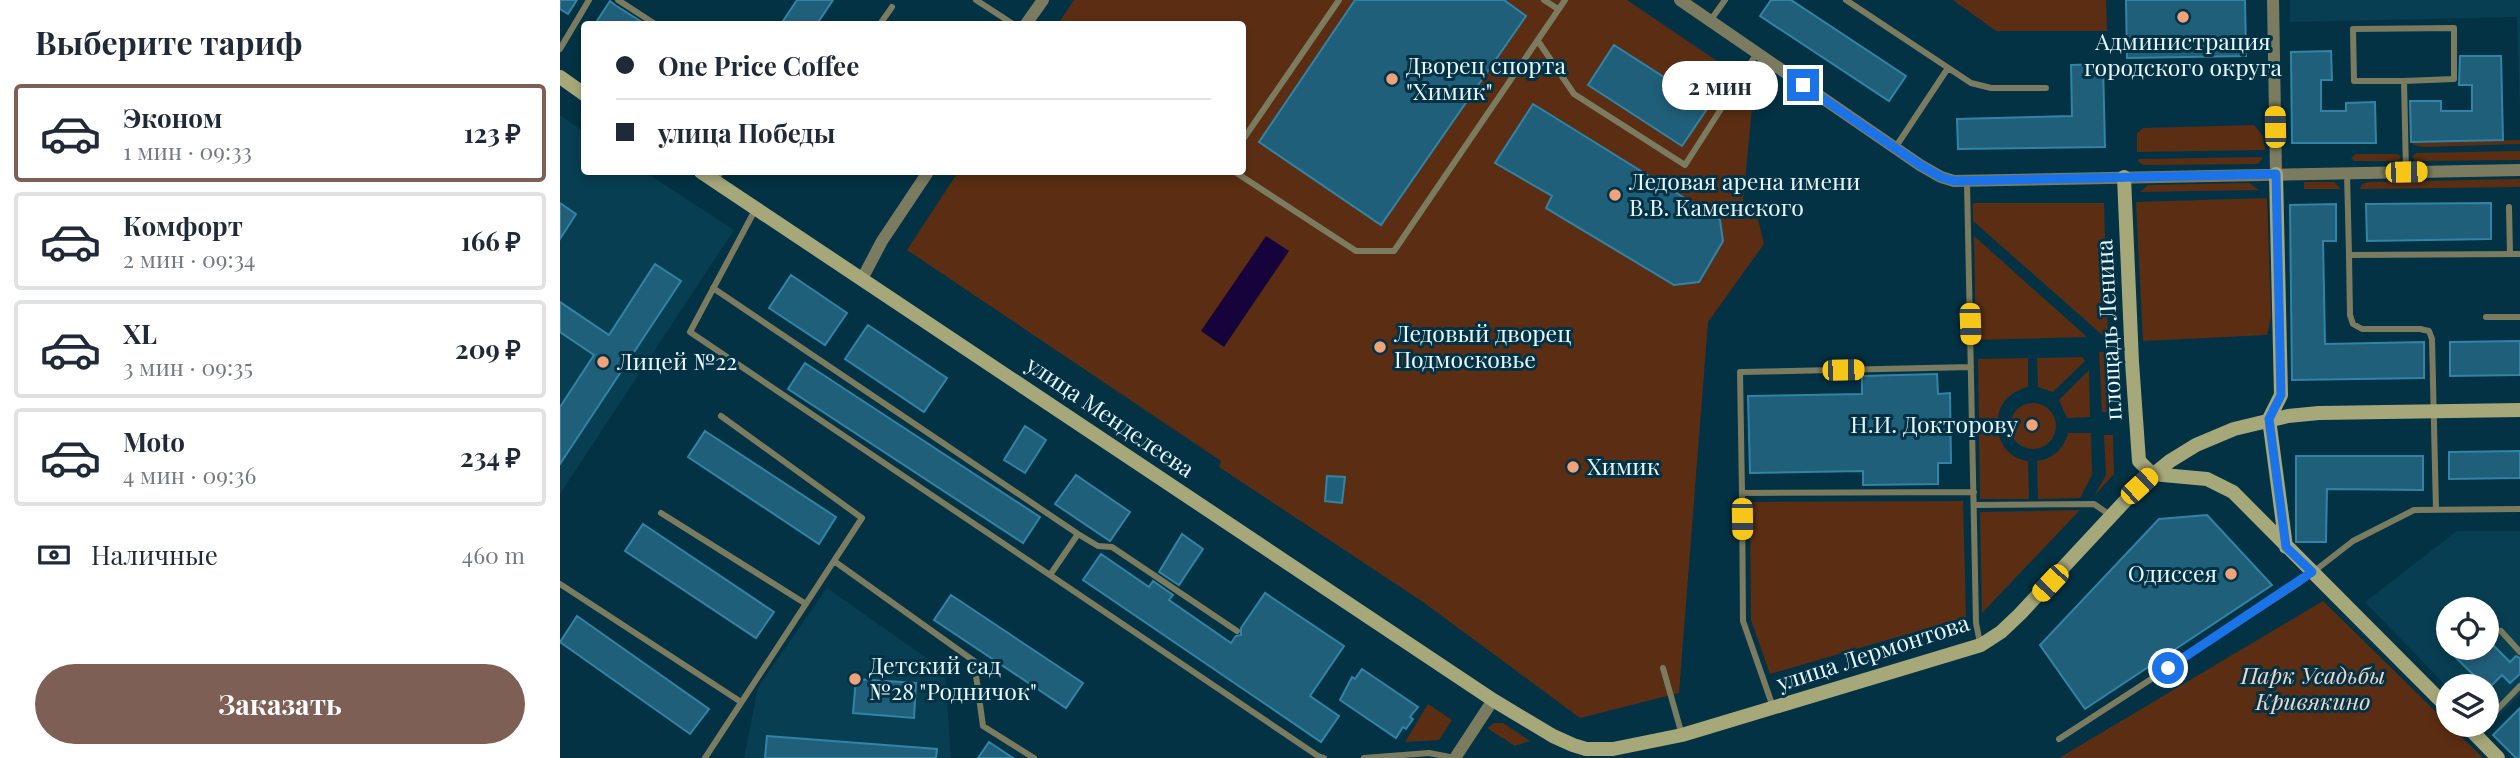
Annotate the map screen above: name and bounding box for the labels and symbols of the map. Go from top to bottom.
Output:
marker: Администрация городского округа [2175,9,2191,25]
place label: Администрация городского округа [2084,25,2283,82]
place label: Дворец спорта "Химик" [1406,49,1566,106]
callout: 2 мин [1663,60,1778,110]
route end [1787,69,1819,101]
marker: Дворец спорта "Химик" [1384,71,1400,87]
car [2265,106,2286,148]
car [2385,161,2428,183]
place label: Ледовая арена имени В.В. Каменского [1628,165,1861,222]
marker: Ледовая арена имени В.В. Каменского [1607,187,1623,203]
street label: площадь Ленина [2087,238,2128,421]
car [1959,303,1982,345]
place label: Ледовый дворец Подмосковье [1393,317,1571,374]
marker: Ледовый дворец Подмосковье [1372,339,1388,355]
place label: Лицей №22 [616,345,737,376]
street label: улица Менделеева [1020,347,1201,484]
marker: Лицей №22 [595,354,611,370]
car [1822,359,1865,381]
place label: Н.И. Докторову [1850,408,2018,439]
marker: Н.И. Докторову [2024,417,2040,433]
place label: Химик [1587,450,1660,481]
marker: Химик [1565,459,1581,475]
car [2117,464,2162,508]
car [1732,498,1753,540]
place label: Одиссея [2128,557,2217,588]
car [2028,560,2073,606]
marker: Одиссея [2223,566,2239,582]
street label: улица Лермонтова [1771,606,1973,698]
place label: Детский сад №28 "Родничок" [869,649,1037,706]
route start [2152,652,2184,684]
park label: Парк Усадьбы Кривякино [2240,659,2385,716]
marker: Детский сад №28 "Родничок" [847,671,863,687]

